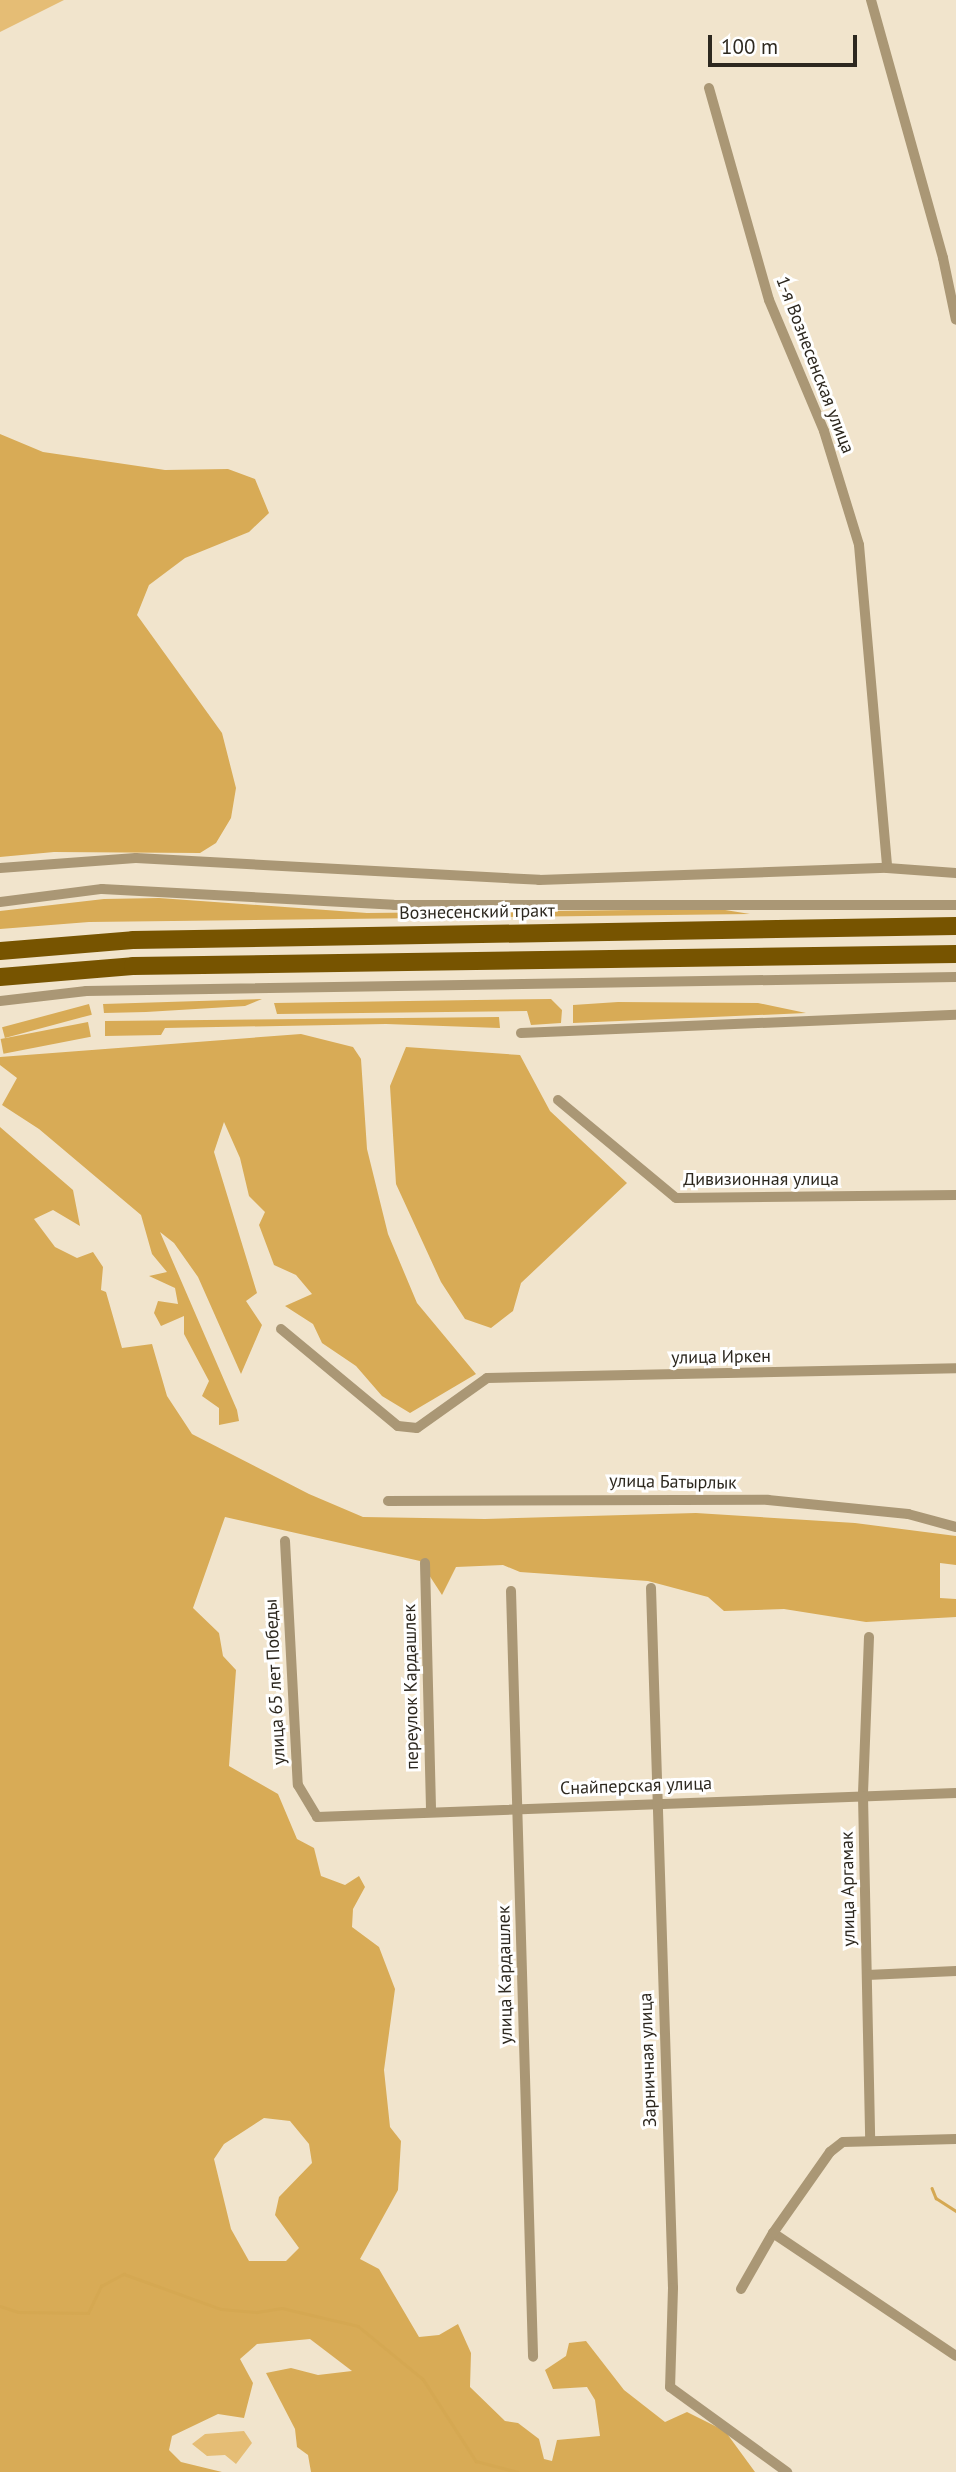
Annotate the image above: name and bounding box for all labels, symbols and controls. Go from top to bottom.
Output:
scale bar [711,21,860,65]
text: 100 m [721,33,778,60]
street label: 1-я Вознесенская улица [771,273,859,457]
street label: Вознесенский тракт [399,900,555,924]
street label: Дивизионная улица [683,1168,839,1190]
street label: улица Иркен [671,1345,771,1369]
street label: улица Батырлык [609,1470,737,1494]
street label: улица 65 лет Победы [260,1598,290,1766]
street label: переулок Кардашлек [399,1604,423,1770]
street label: Снайперская улица [560,1773,712,1799]
street label: улица Аргамак [836,1831,860,1947]
street label: улица Кардашлек [493,1905,517,2045]
street label: Зарничная улица [635,1992,661,2128]

